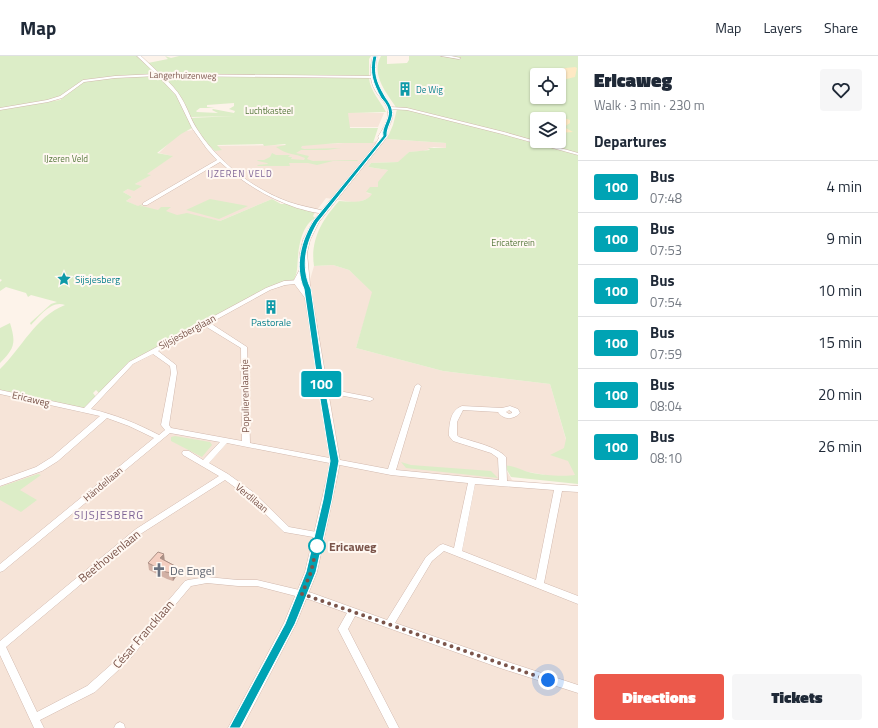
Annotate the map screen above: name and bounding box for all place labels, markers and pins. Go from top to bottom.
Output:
building icon: De Wig [397,81,413,97]
place label: De Wig [416,83,443,96]
place icon: Sijsjesberg [56,271,72,287]
place label: Sijsjesberg [75,272,120,287]
building icon: Pastorale [263,299,279,315]
place label: Pastorale [251,315,291,330]
marker: Ericaweg [308,537,326,555]
place label: Ericaweg [329,537,377,556]
place label: De Engel [170,561,215,580]
church icon: De Engel [151,562,167,578]

